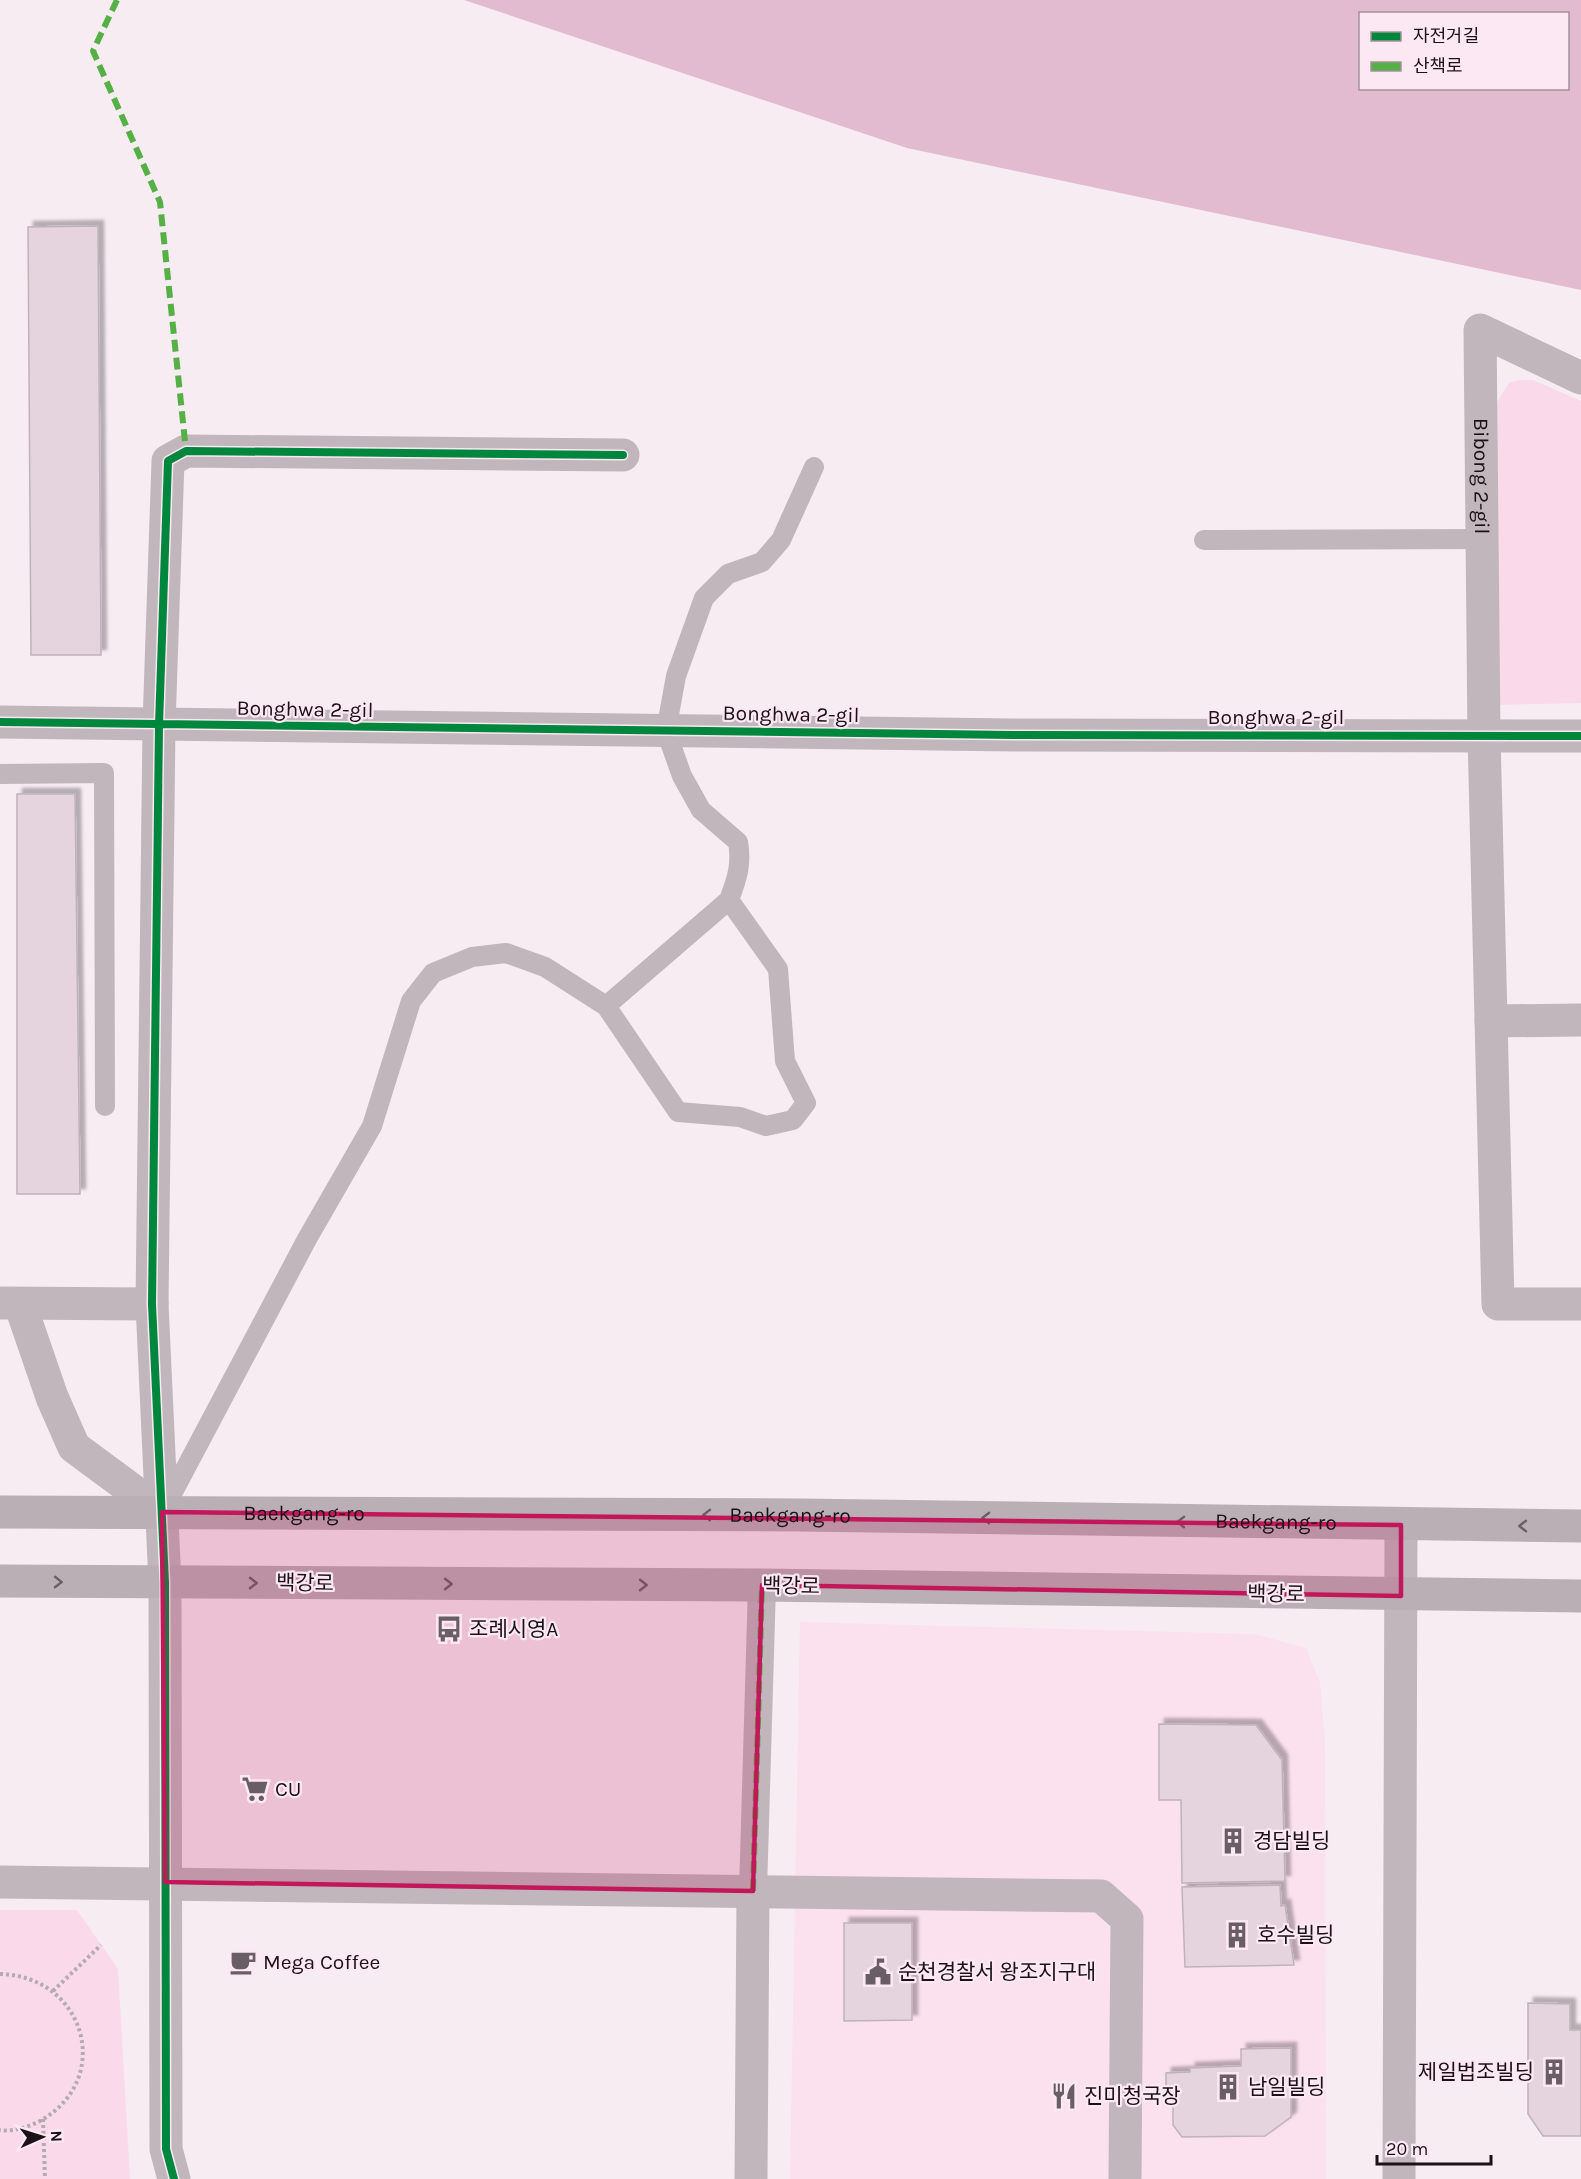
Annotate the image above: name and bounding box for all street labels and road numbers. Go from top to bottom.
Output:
street label: Bibong 2-gil [1469,418,1494,534]
street label: Bonghwa 2-gil [236,696,374,722]
street label: Bonghwa 2-gil [722,701,860,727]
street label: Bonghwa 2-gil [1208,705,1344,729]
street label: Baekgang-ro [243,1501,365,1525]
street label: Baekgang-ro [729,1503,851,1528]
street label: Baekgang-ro [1215,1509,1337,1535]
street label: 백강로 [276,1570,334,1596]
street label: 백강로 [762,1573,820,1599]
street label: 백강로 [1247,1581,1305,1607]

